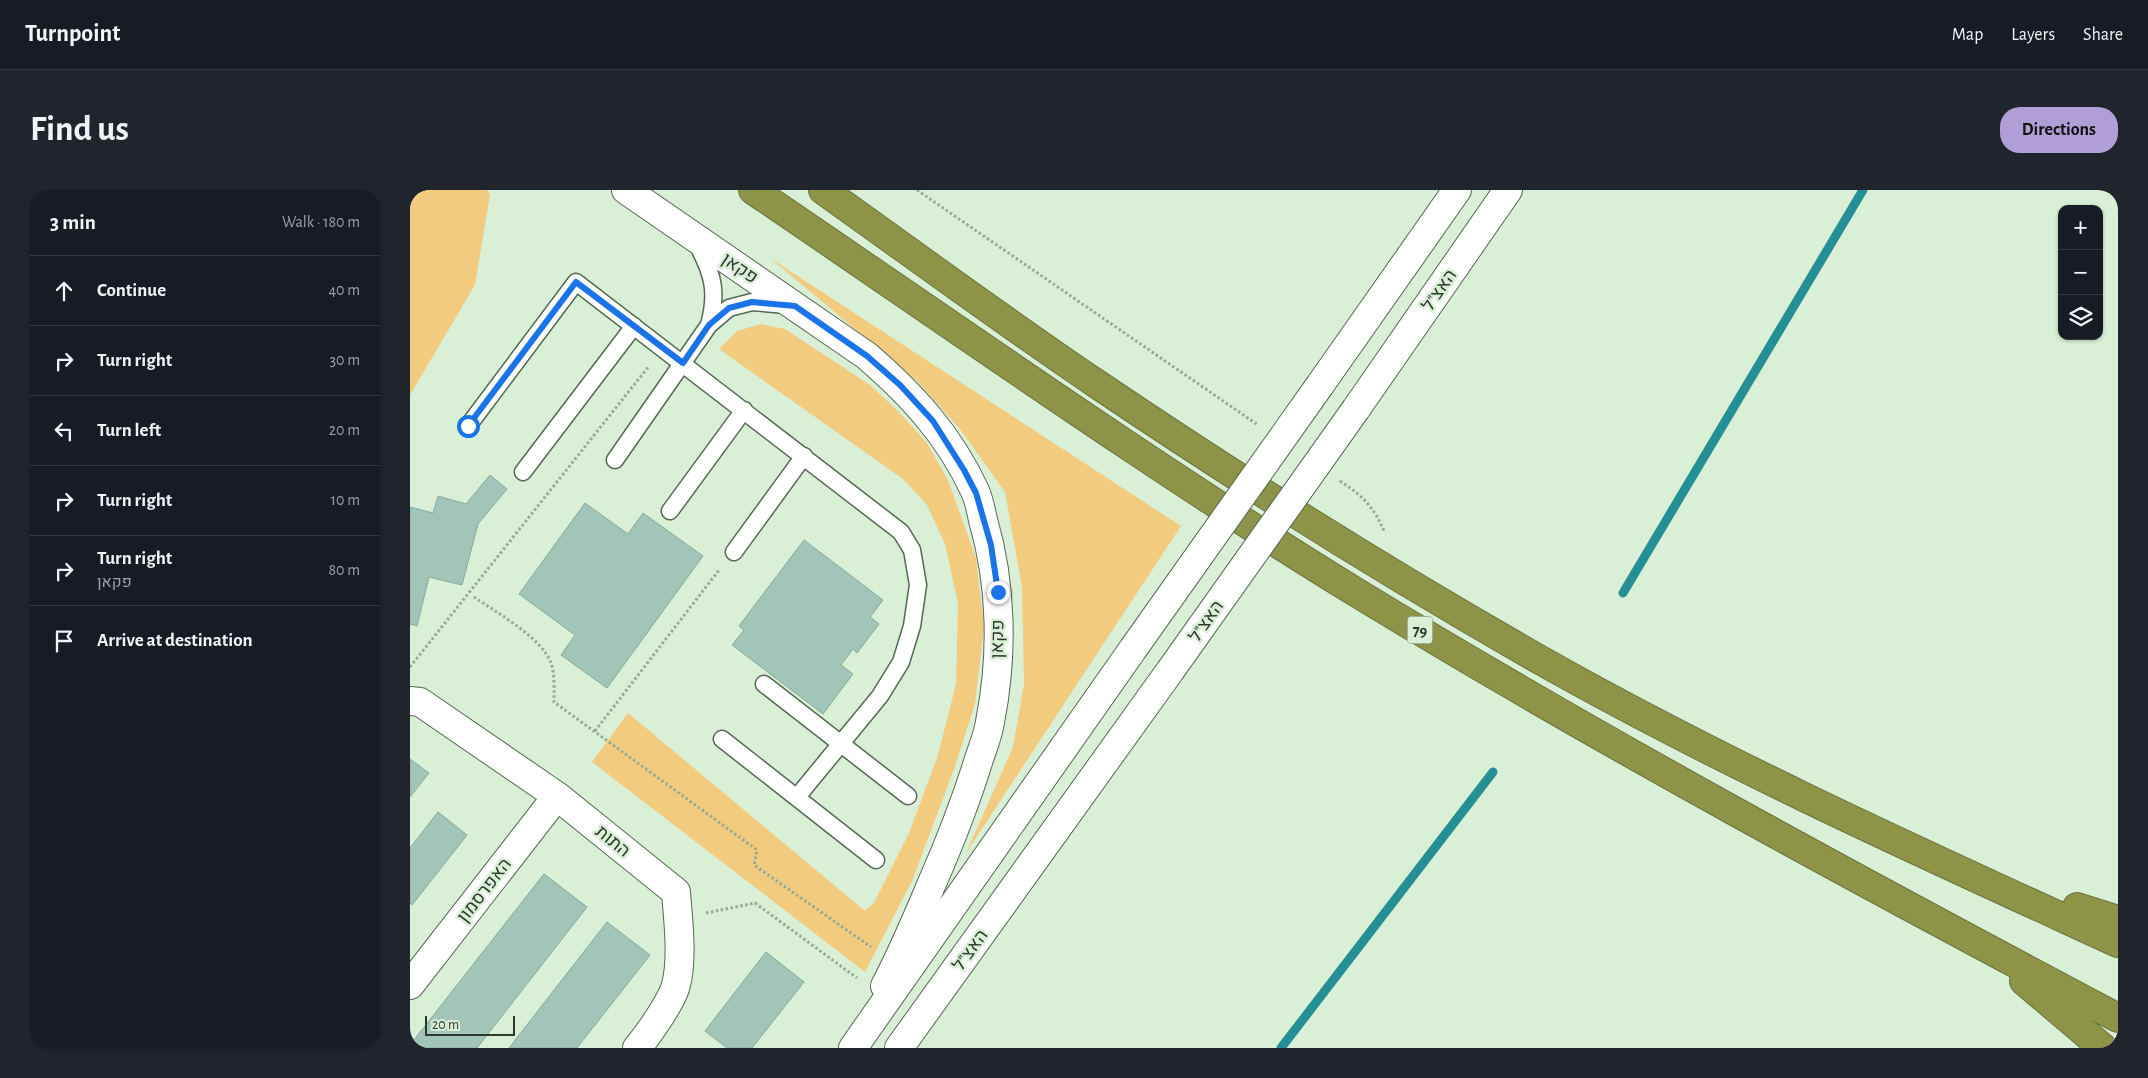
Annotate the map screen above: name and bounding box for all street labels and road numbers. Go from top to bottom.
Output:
street label: פקאן [718,250,761,287]
street label: האצ"ל [1419,266,1460,315]
street label: האצ"ל [1186,597,1227,646]
road number: 79 [1408,616,1432,644]
street label: פקאן [989,619,1007,659]
street label: התות [592,823,633,861]
street label: האפרסמון [454,855,515,926]
street label: האצ"ל [950,927,992,975]

